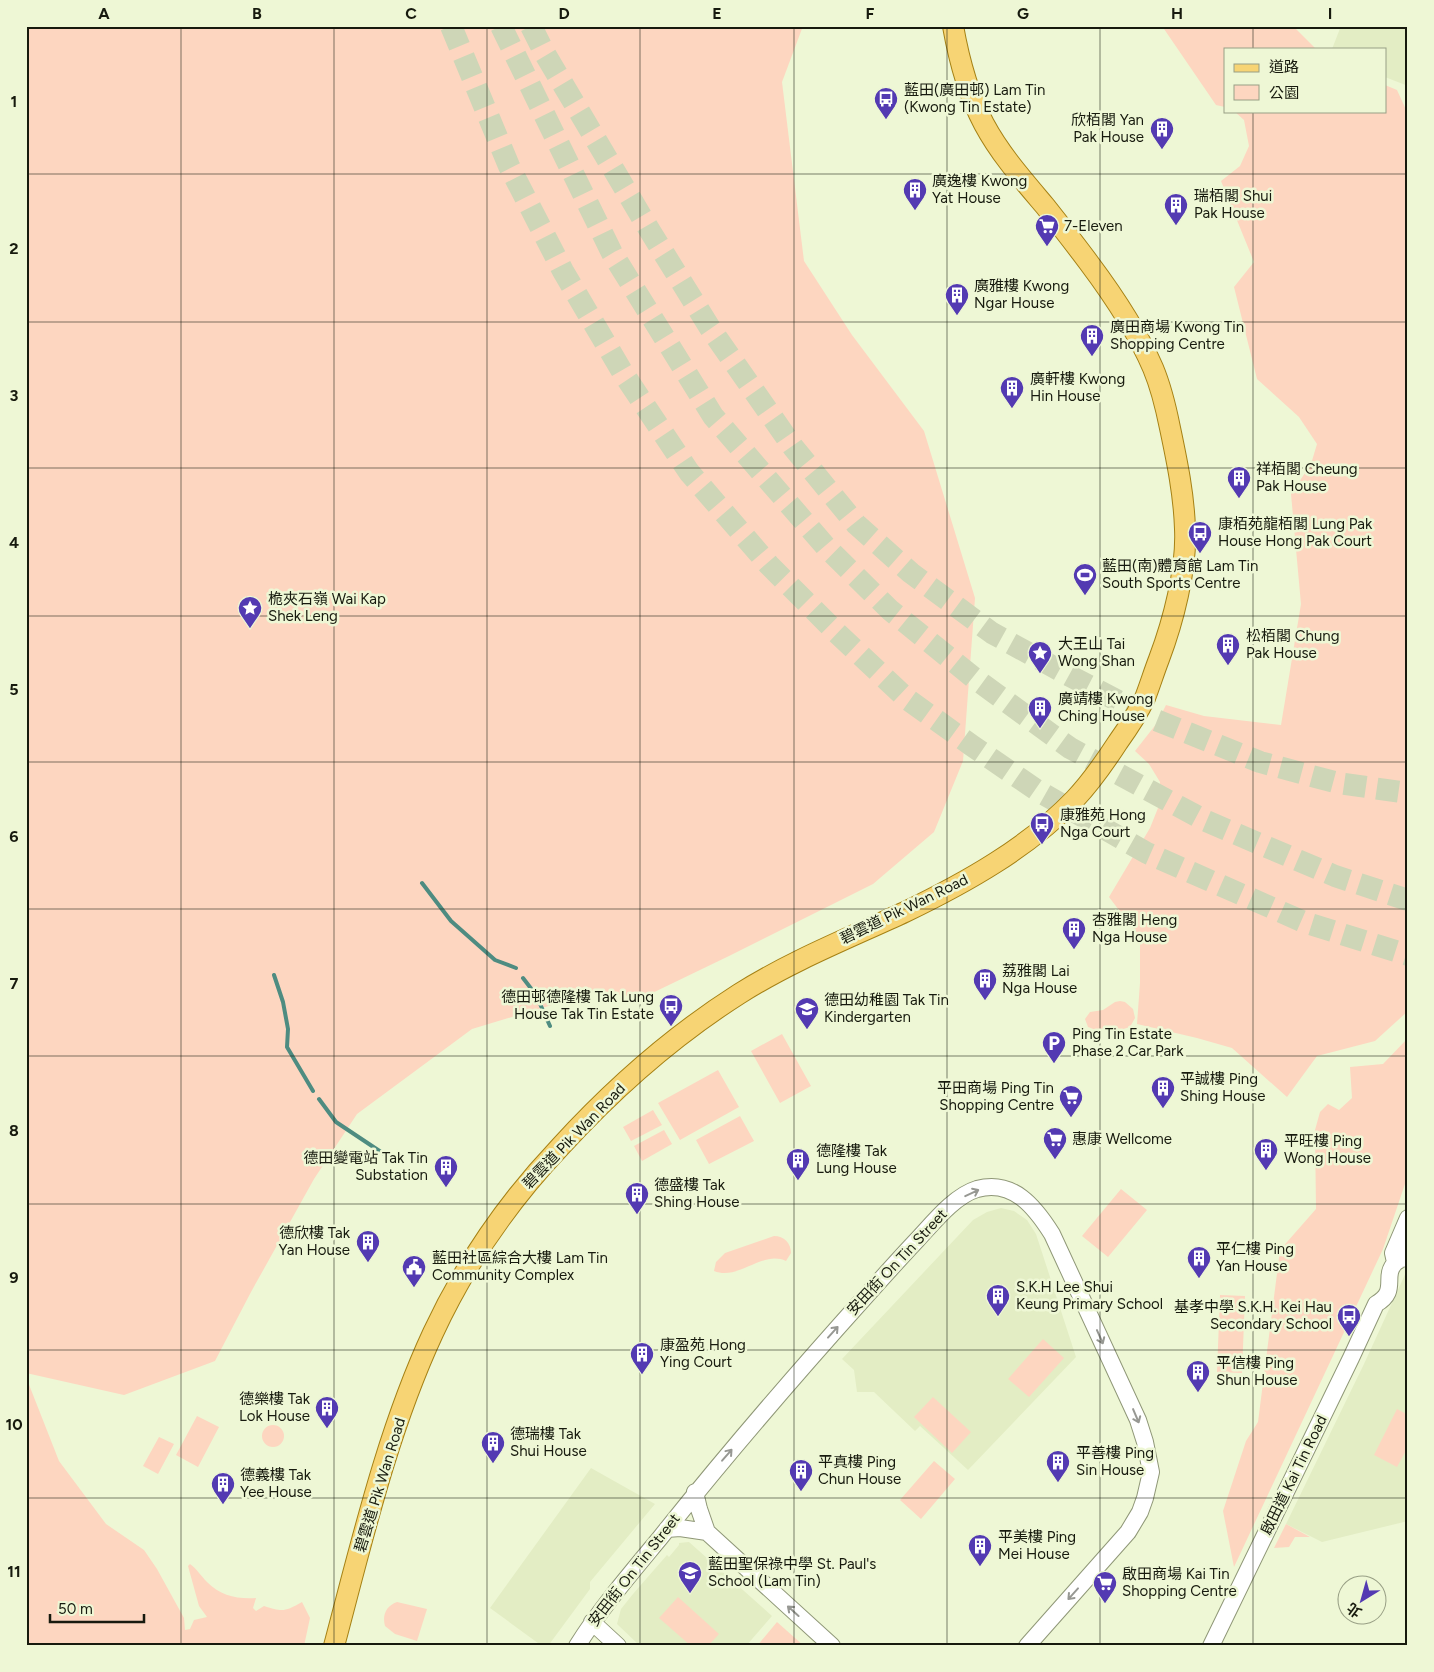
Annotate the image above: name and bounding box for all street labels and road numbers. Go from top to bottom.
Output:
street label: 碧雲道 Pik Wan Road [837,870,971,948]
street label: 碧雲道 Pik Wan Road [519,1079,629,1193]
street label: 安田街 On Tin Street [843,1205,951,1319]
street label: 啟田道 Kai Tin Road [1257,1412,1331,1538]
street label: 碧雲道 Pik Wan Road [351,1415,409,1555]
street label: 安田街 On Tin Street [584,1510,684,1630]

